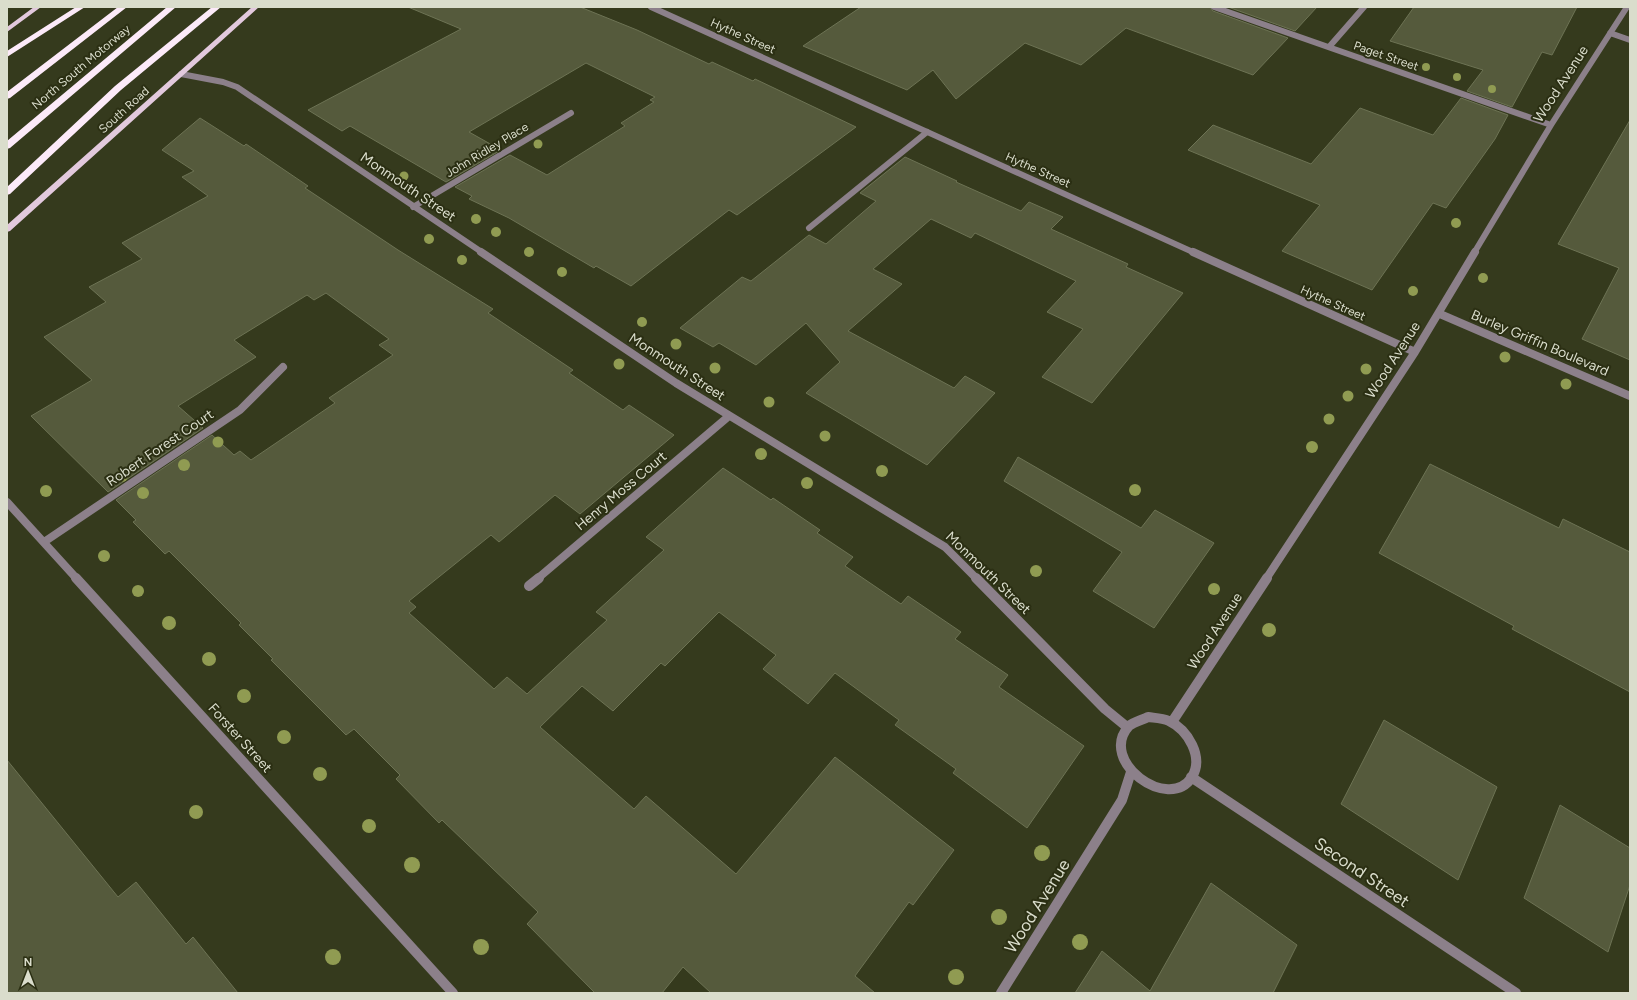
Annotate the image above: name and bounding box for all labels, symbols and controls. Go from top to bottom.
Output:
street label: Hythe Street [708,15,778,57]
street label: North South Motorway [29,21,134,112]
street label: Paget Street [1352,38,1421,74]
street label: Wood Avenue [1530,42,1592,126]
street label: South Road [96,84,152,136]
street label: John Ridley Place [443,120,531,180]
street label: Monmouth Street [357,149,459,225]
street label: Hythe Street [1003,149,1073,191]
street label: Hythe Street [1298,282,1368,324]
street label: Burley Griffin Boulevard [1468,306,1612,380]
street label: Wood Avenue [1362,318,1424,402]
street label: Monmouth Street [626,330,728,404]
street label: Robert Forest Court [103,406,217,490]
street label: Henry Moss Court [572,448,670,534]
street label: Monmouth Street [942,528,1034,618]
street label: Wood Avenue [1184,589,1246,673]
street label: Forster Street [205,700,275,776]
street label: Second Street [1311,833,1413,911]
street label: Wood Avenue [1000,855,1074,957]
north arrow [8,952,48,992]
text: N [24,956,32,969]

